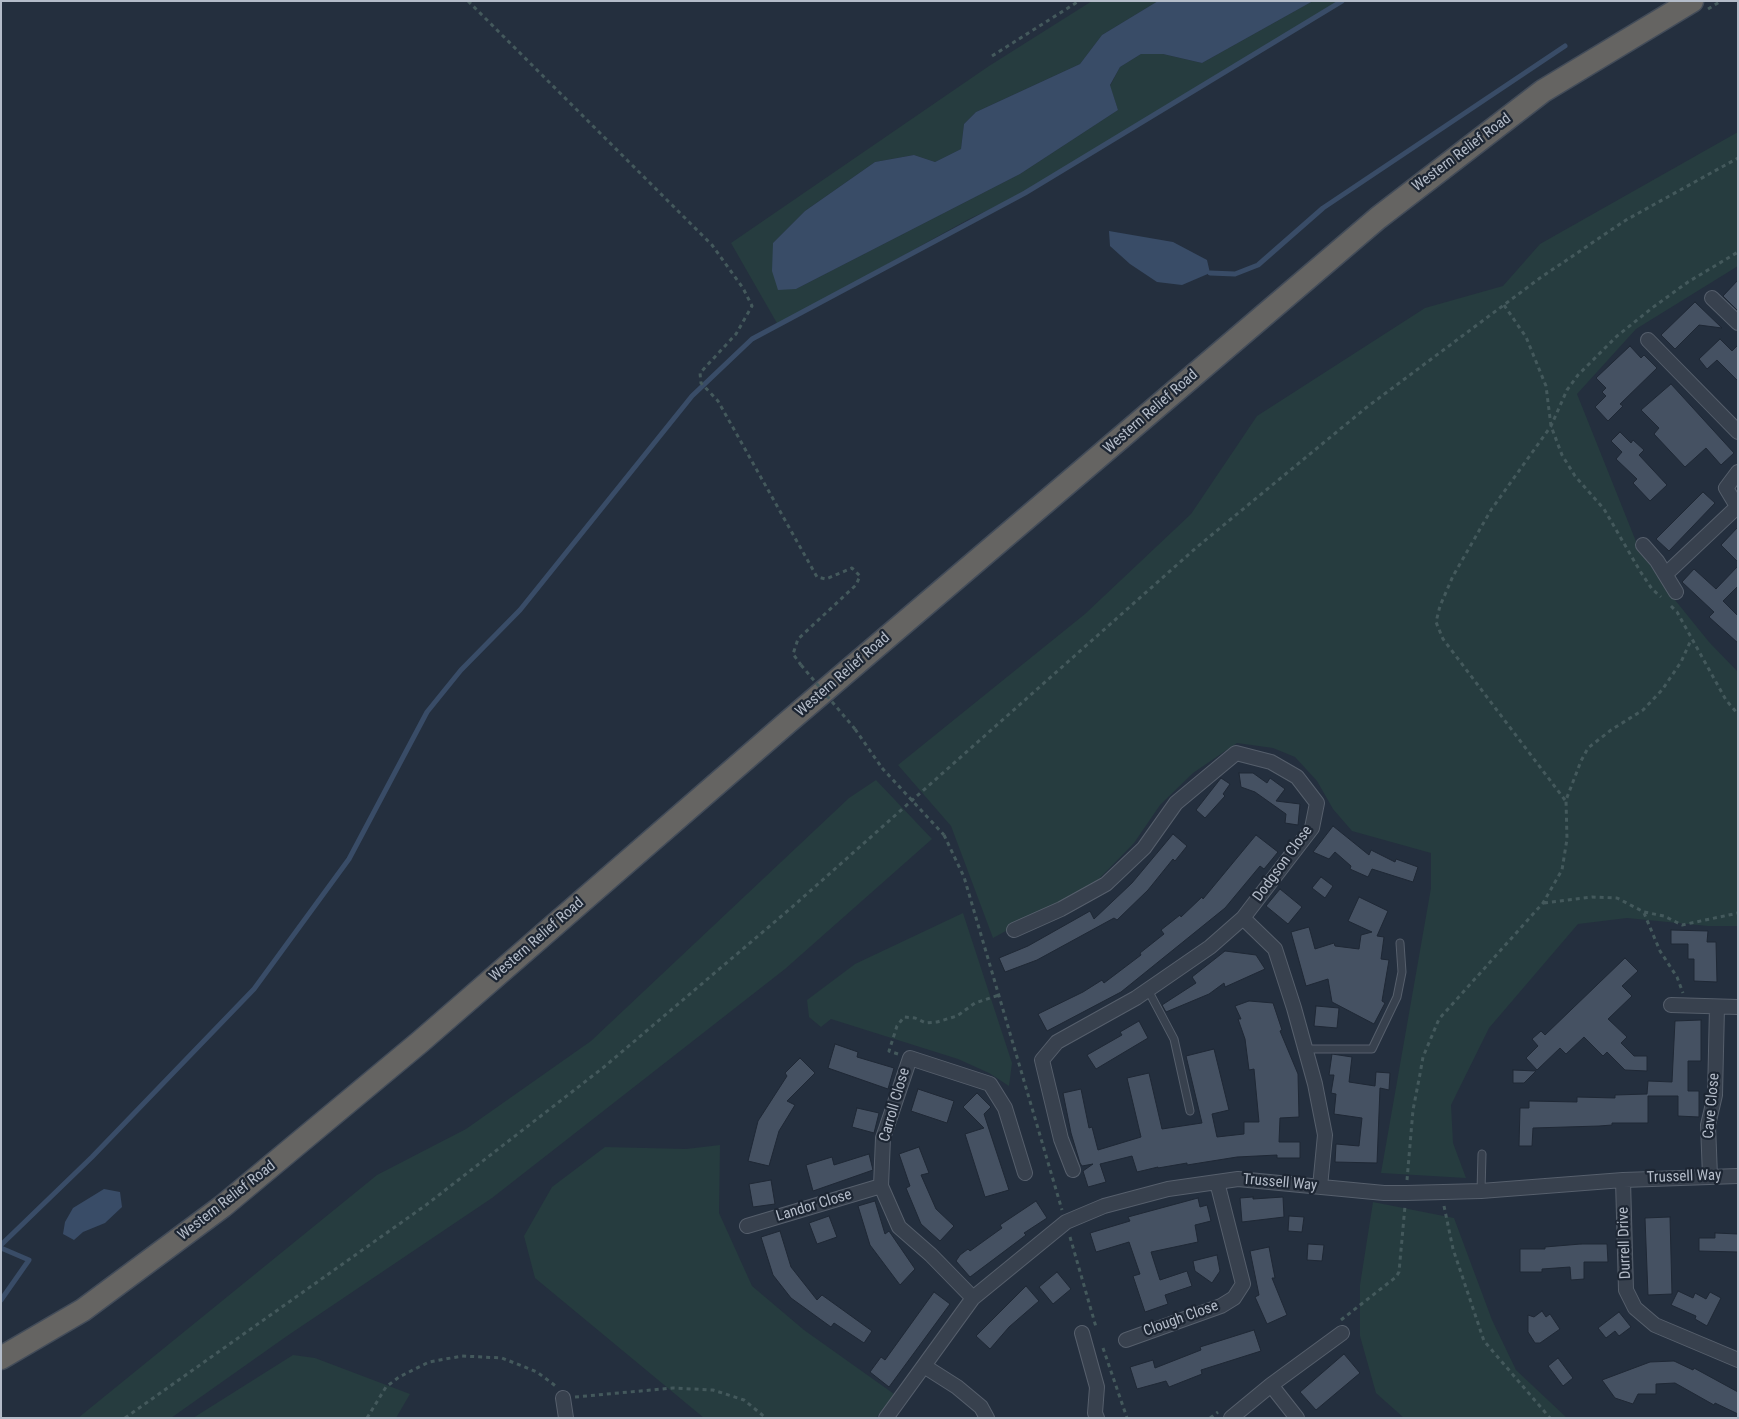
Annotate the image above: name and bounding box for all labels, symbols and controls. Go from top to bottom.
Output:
street label: Western Relief Road [1409,110,1515,196]
street label: Western Relief Road [1100,366,1202,458]
street label: Western Relief Road [792,629,894,721]
street label: Dodgson Close [1249,823,1317,905]
street label: Western Relief Road [486,894,588,986]
street label: Carroll Close [876,1066,914,1144]
street label: Cave Close [1700,1072,1724,1140]
street label: Western Relief Road [175,1157,279,1245]
street label: Trussell Way [1646,1167,1722,1187]
street label: Trussell Way [1242,1171,1318,1195]
street label: Landor Close [774,1186,854,1226]
street label: Durrell Drive [1615,1207,1635,1279]
street label: Clough Close [1141,1297,1221,1341]

